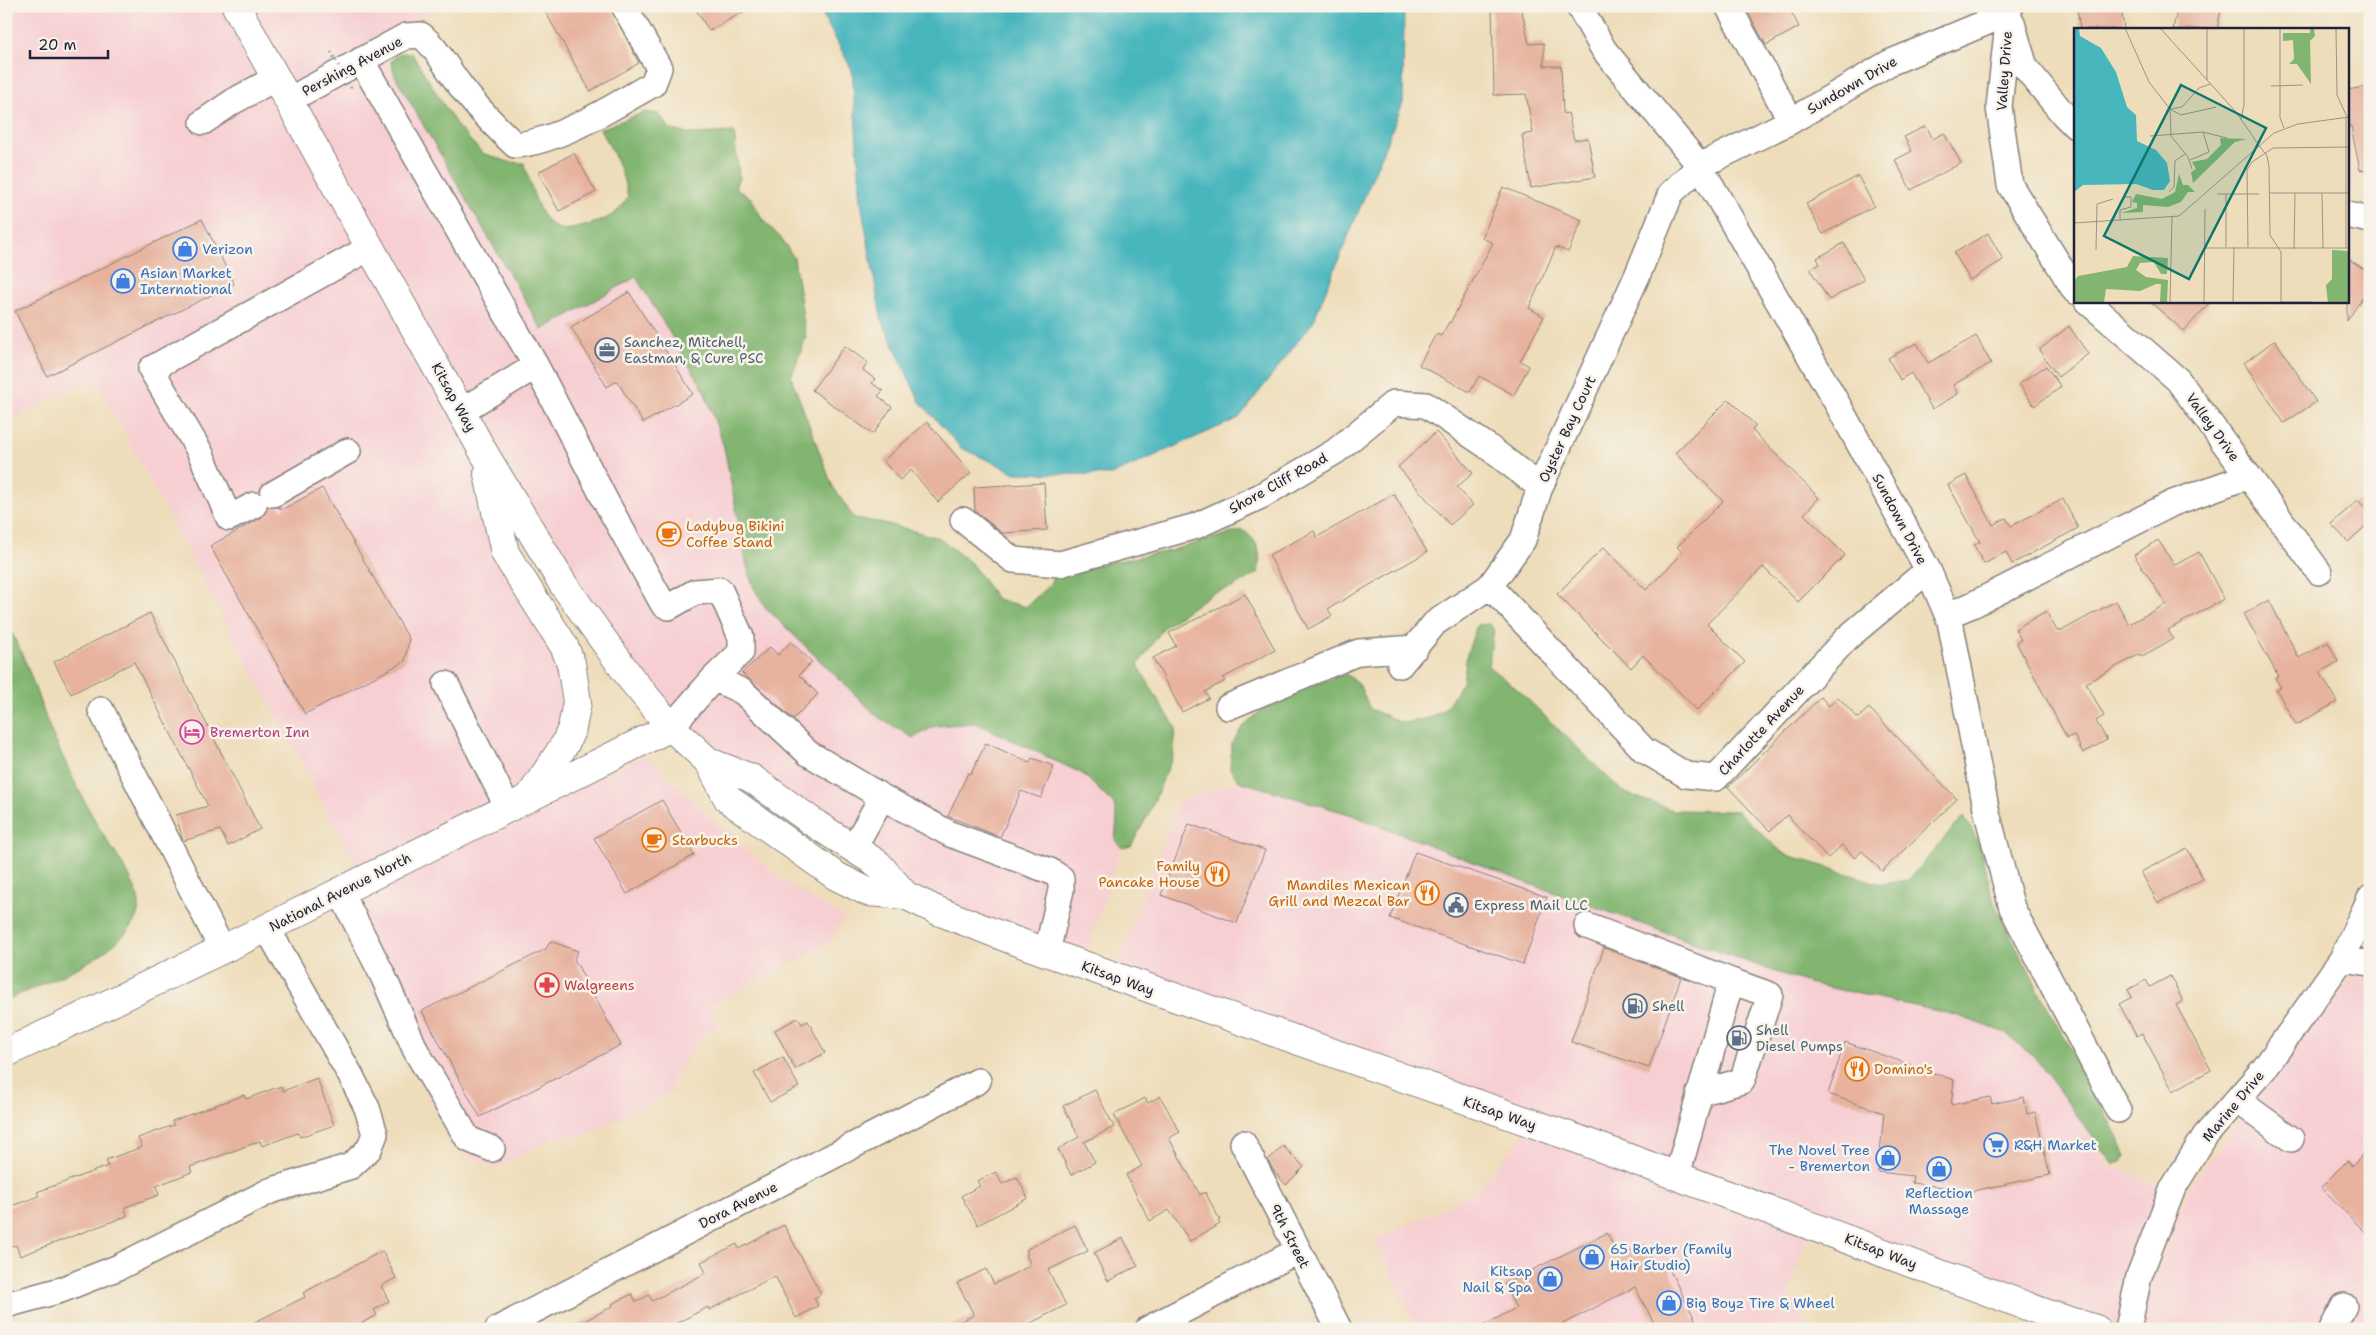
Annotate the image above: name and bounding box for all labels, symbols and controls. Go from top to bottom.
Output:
scale bar [30,28,108,60]
inset map [2074,28,2348,302]
street label: Valley Drive [1992,30,2016,112]
street label: Pershing Avenue [299,32,405,100]
text: 20 m [38,35,77,55]
street label: Sundown Drive [1804,52,1900,118]
shop icon: Verizon [172,236,198,262]
place label: Verizon [202,240,253,258]
place label: Asian Market International [140,264,233,298]
shop icon: Asian Market International [110,268,136,294]
place label: Sanchez, Mitchell, Eastman, & Cure PSC [624,333,764,367]
office icon: Sanchez, Mitchell, Eastman, & Cure PSC [594,337,620,363]
street label: Kitsap Way [428,359,480,435]
street label: Oyster Bay Court [1534,373,1600,485]
street label: Valley Drive [2182,389,2244,465]
street label: Shore Cliff Road [1226,448,1331,518]
street label: Sundown Drive [1868,470,1932,568]
place label: Ladybug Bikini Coffee Stand [686,517,784,551]
cafe icon: Ladybug Bikini Coffee Stand [656,521,682,547]
street label: Charlotte Avenue [1714,681,1808,779]
hotel icon: Bremerton Inn [179,719,205,745]
place label: Bremerton Inn [210,723,310,741]
cafe icon: Starbucks [641,827,667,853]
place label: Starbucks [672,831,738,849]
street label: National Avenue North [266,848,414,936]
place label: Family Pancake House [1098,857,1200,891]
restaurant icon: Family Pancake House [1204,861,1230,887]
place label: Mandiles Mexican Grill and Mezcal Bar [1269,876,1410,910]
restaurant icon: Mandiles Mexican Grill and Mezcal Bar [1414,880,1440,906]
public building icon: Express Mail LLC [1443,892,1469,918]
place label: Express Mail LLC [1474,896,1588,914]
street label: Kitsap Way [1079,957,1157,999]
pharmacy icon: Walgreens [534,972,560,998]
place label: Walgreens [564,976,635,994]
fuel station icon: Shell [1622,993,1648,1019]
place label: Shell [1652,997,1685,1015]
place label: Shell Diesel Pumps [1756,1021,1843,1055]
fuel station icon: Shell Diesel Pumps [1726,1025,1752,1051]
restaurant icon: Domino's [1844,1056,1870,1082]
place label: Domino's [1874,1060,1933,1078]
street label: Marine Drive [2198,1067,2268,1145]
street label: Kitsap Way [1461,1092,1539,1134]
supermarket icon: R&H Market [1983,1132,2009,1158]
place label: R&H Market [2014,1136,2097,1154]
place label: The Novel Tree - Bremerton [1769,1141,1870,1175]
shop icon: The Novel Tree - Bremerton [1875,1145,1901,1171]
shop icon: Reflection Massage [1926,1156,1952,1182]
street label: Dora Avenue [696,1177,780,1233]
place label: Reflection Massage [1905,1184,1973,1218]
street label: 9th Street [1266,1201,1314,1271]
street label: Kitsap Way [1842,1229,1920,1273]
place label: 65 Barber (Family Hair Studio) [1610,1240,1732,1274]
shop icon: 65 Barber (Family Hair Studio) [1579,1244,1605,1270]
place label: Kitsap Nail & Spa [1462,1262,1532,1296]
shop icon: Kitsap Nail & Spa [1537,1266,1563,1292]
shop icon: Big Boyz Tire & Wheel [1656,1290,1682,1316]
place label: Big Boyz Tire & Wheel [1686,1294,1836,1312]

